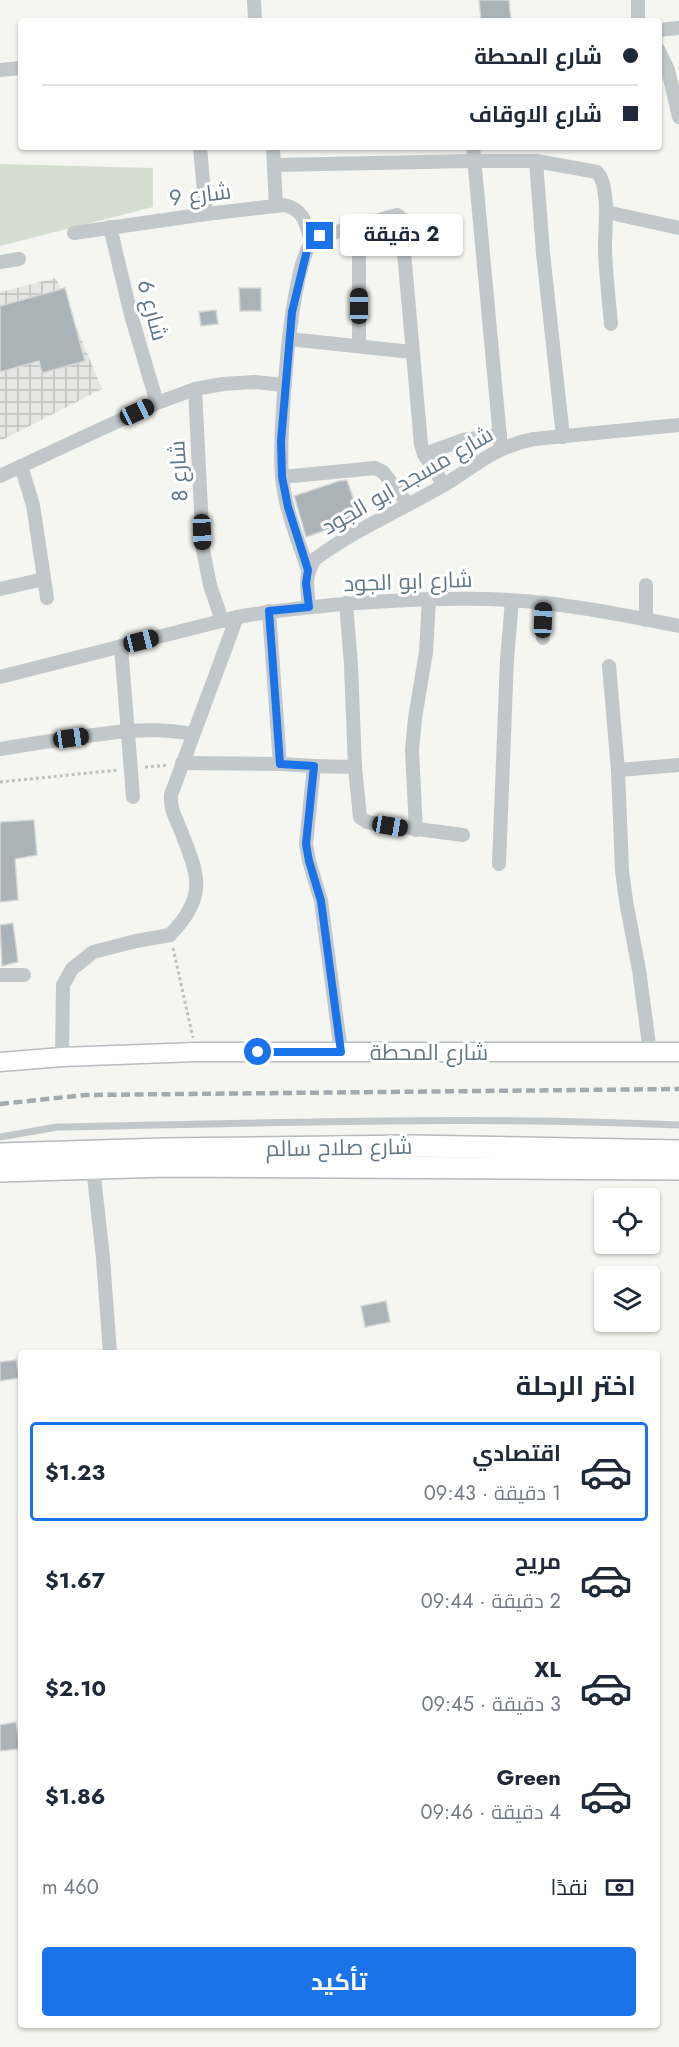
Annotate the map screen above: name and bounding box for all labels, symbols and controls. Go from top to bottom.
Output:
text: شارع المحطة [474,40,602,72]
text: شارع الاوقاف [469,98,602,130]
street label: شارع 9 [167,174,233,214]
callout: 2 دقيقة [341,215,464,257]
text: 2 دقيقة [364,220,439,249]
route end [306,222,333,249]
street label: شارع 6 [130,276,176,344]
car [350,288,368,324]
car [117,396,157,428]
street label: شارع مسجد ابو الجود [315,418,499,542]
street label: شارع 8 [160,440,196,502]
car [192,514,212,550]
street label: شارع ابو الجود [343,563,473,599]
car [533,602,553,638]
car [121,628,161,654]
car [52,727,90,749]
car [371,814,409,838]
street label: شارع المحطة [370,1036,488,1068]
route start [244,1038,271,1065]
street label: شارع صلاح سالم [265,1130,413,1164]
map controls [594,1188,660,1332]
button: locate [594,1188,660,1254]
button: layers [594,1266,660,1332]
text: اختر الرحلة [516,1366,636,1405]
text: اقتصادي [472,1437,561,1469]
icon: car [579,1445,633,1499]
text: $1.23 [45,1456,105,1488]
text: 1 دقيقة · 09:43 [424,1479,561,1508]
text: مريح [515,1545,561,1577]
icon: car [579,1553,633,1607]
text: $1.67 [45,1564,105,1596]
text: 2 دقيقة · 09:44 [421,1587,561,1616]
text: XL [534,1653,561,1685]
icon: car [579,1661,633,1715]
text: $2.10 [45,1672,106,1704]
text: 3 دقيقة · 09:45 [422,1690,561,1719]
text: Green [497,1761,561,1793]
icon: car [579,1769,633,1823]
text: $1.86 [45,1780,105,1812]
text: 4 دقيقة · 09:46 [421,1798,561,1827]
text: نقدًا [550,1871,588,1903]
icon: cash [603,1871,636,1904]
text: 460 m [42,1873,99,1902]
button: تأكيد [42,1947,636,2016]

